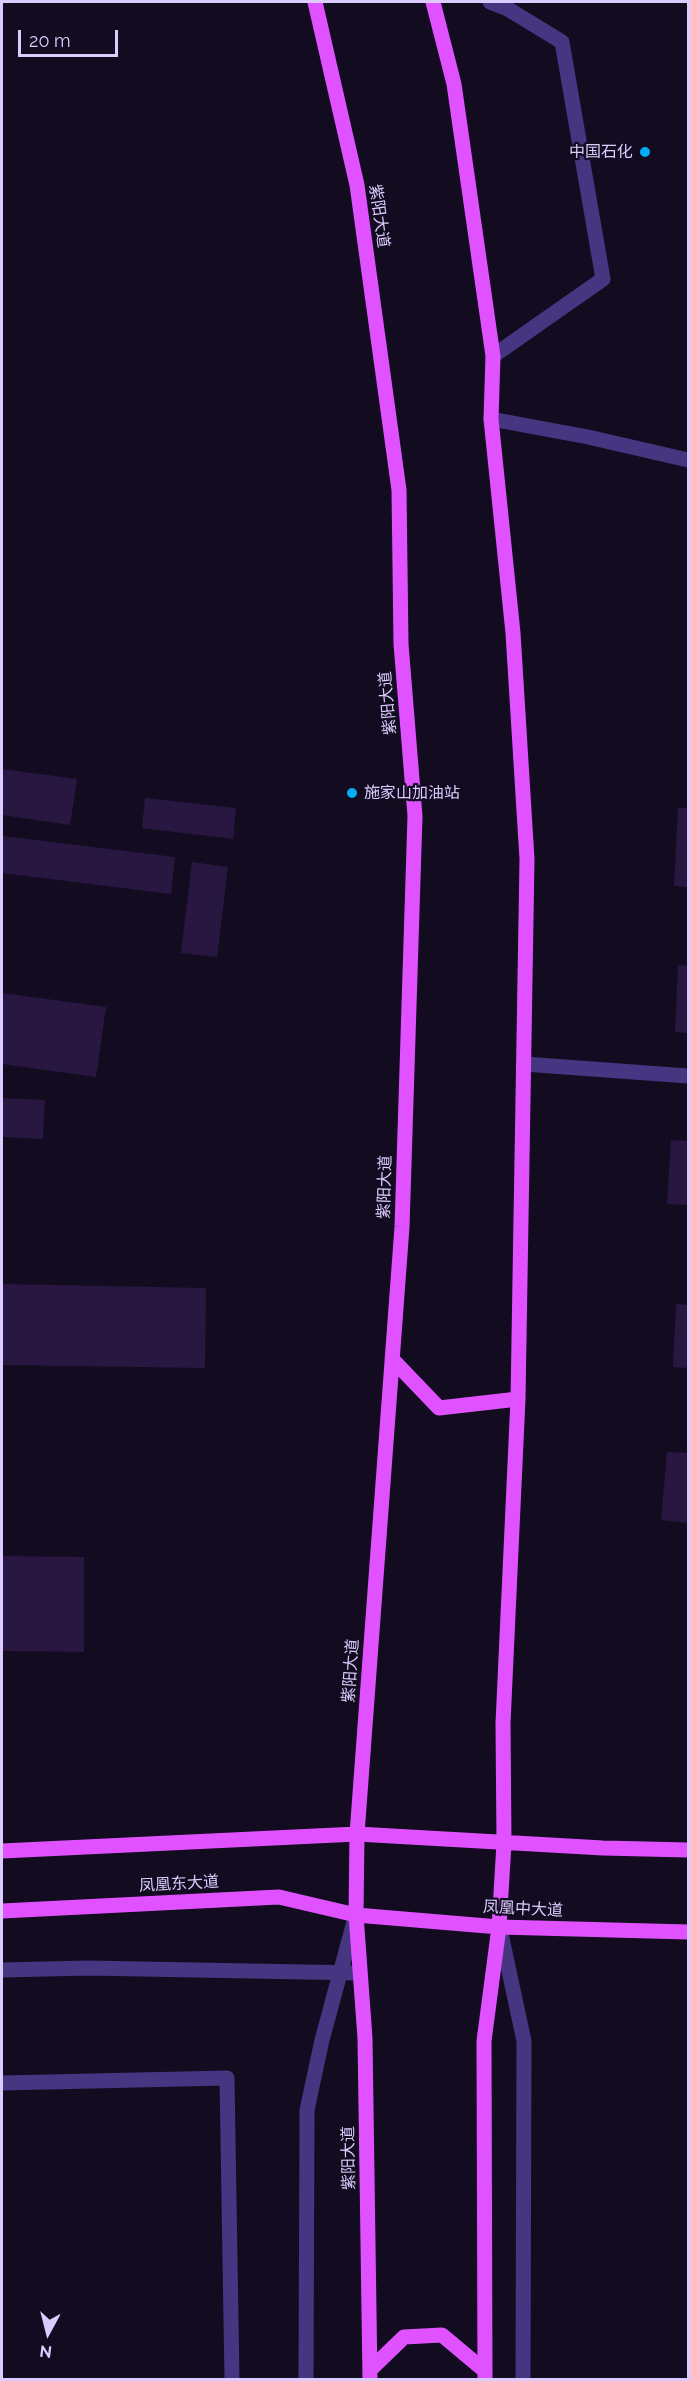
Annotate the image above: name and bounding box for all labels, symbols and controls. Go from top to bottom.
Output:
scale bar [21,18,122,56]
text: 20 m [29,30,71,51]
place label: 中国石化 [569,142,633,162]
marker: 中国石化 [638,145,652,159]
street label: 紫阳大道 [365,183,393,249]
street label: 紫阳大道 [376,670,400,736]
place label: 施家山加油站 [364,783,460,803]
marker: 施家山加油站 [345,786,359,800]
street label: 紫阳大道 [374,1155,396,1219]
street label: 紫阳大道 [339,1638,363,1704]
street label: 凤凰东大道 [139,1872,219,1896]
street label: 凤凰中大道 [483,1897,563,1921]
street label: 紫阳大道 [339,2126,359,2190]
north arrow [18,2303,78,2363]
text: N [39,2341,53,2362]

